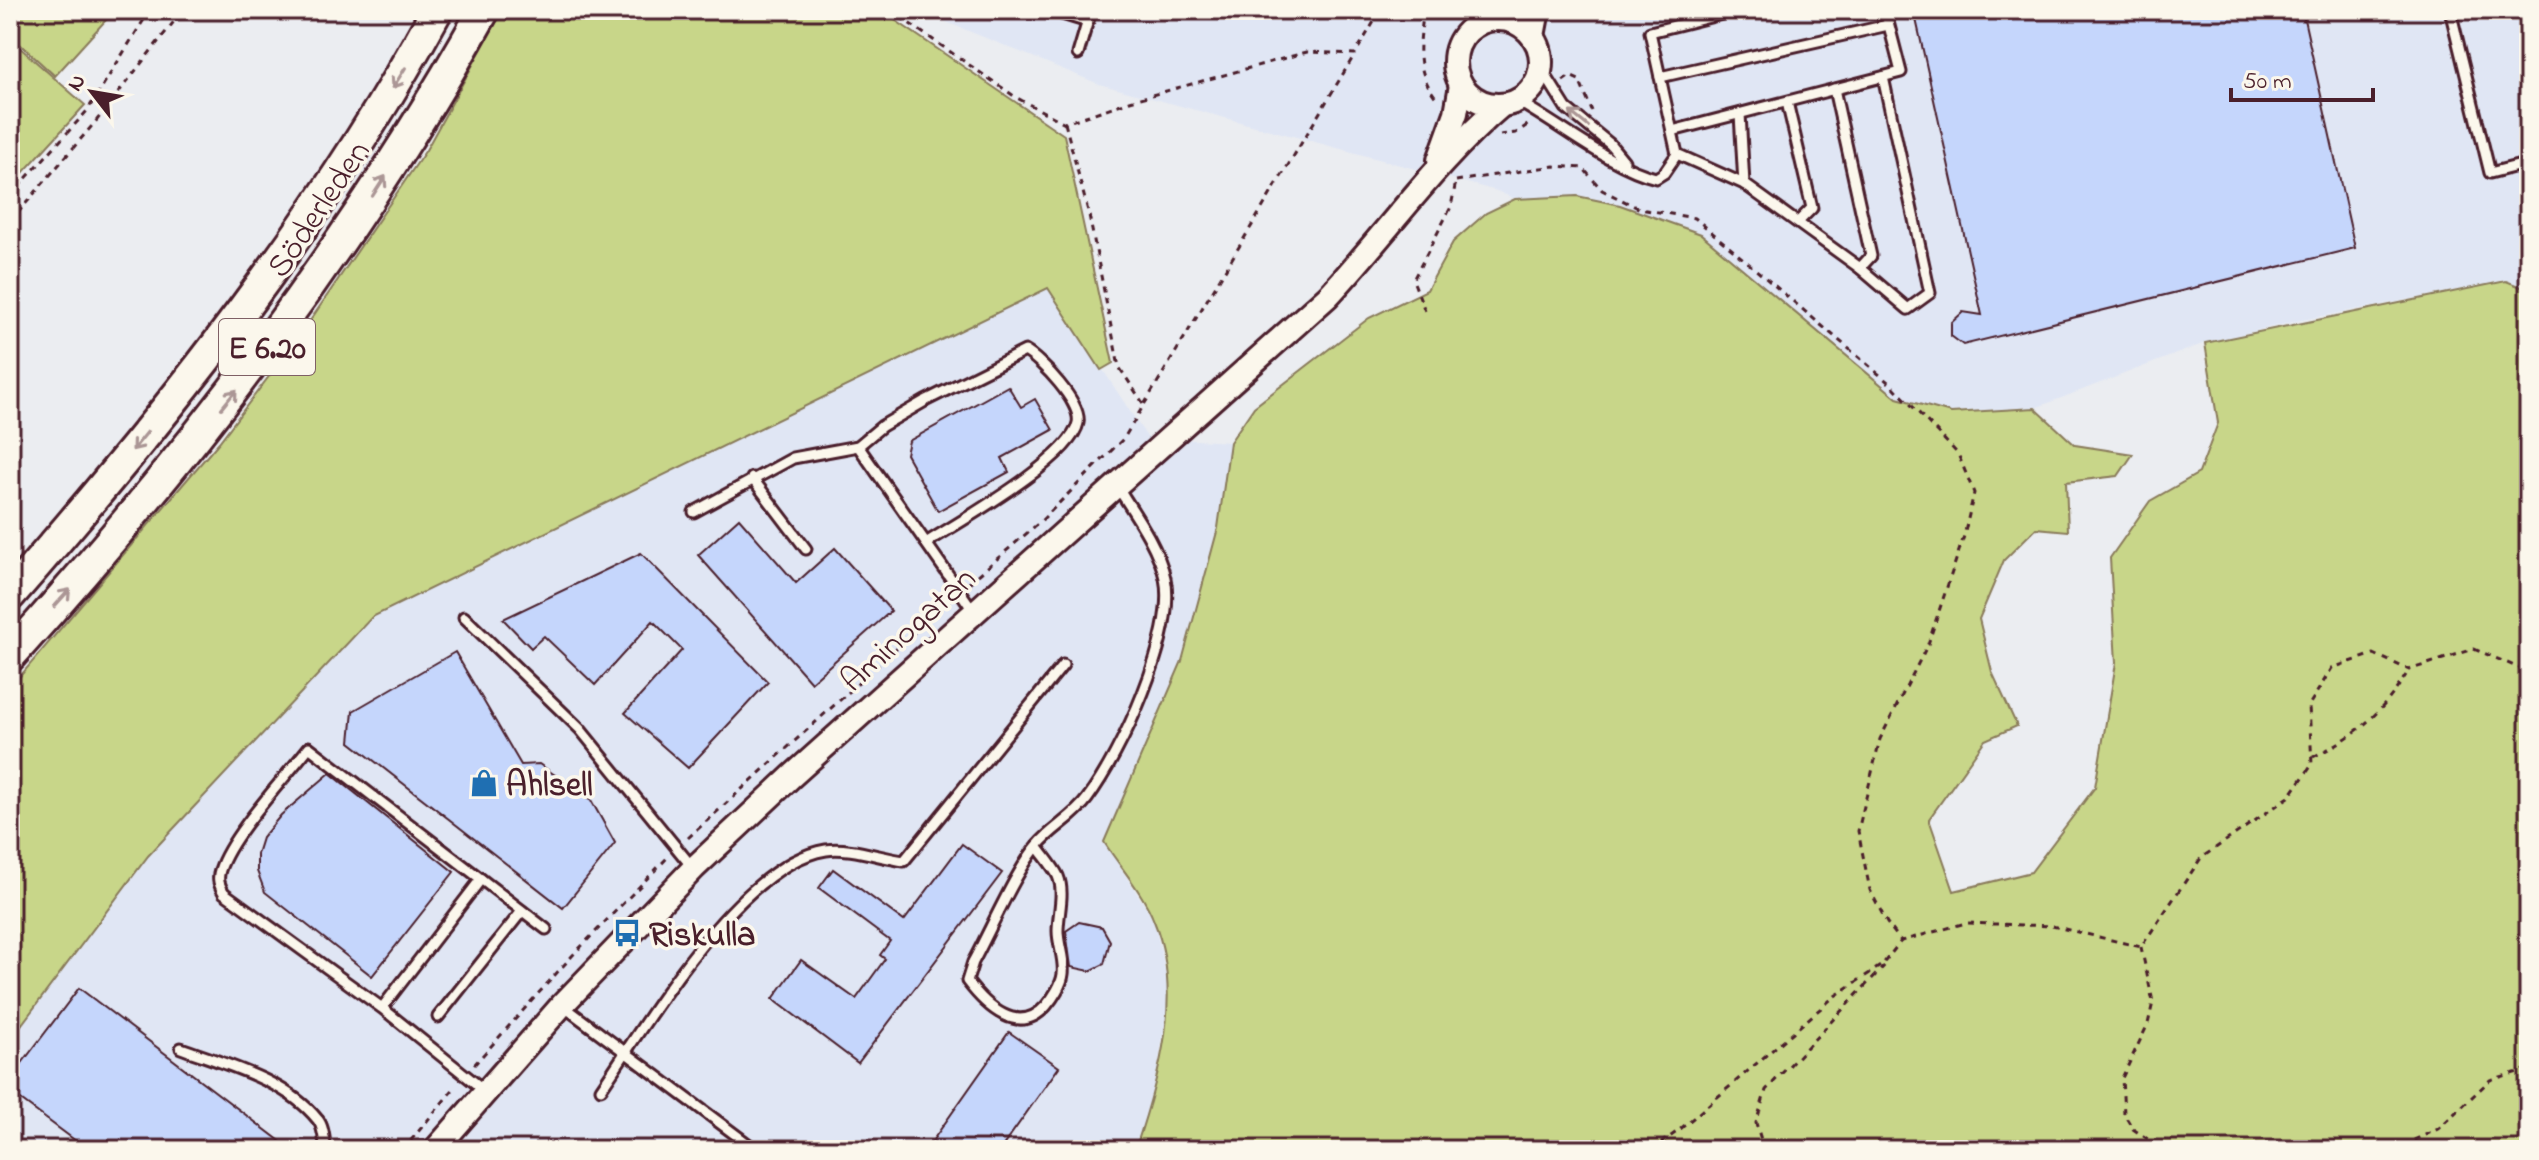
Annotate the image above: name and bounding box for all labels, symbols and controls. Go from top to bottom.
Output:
north arrow [52,52,132,132]
scale bar [2231,52,2373,102]
text: 50 m [2243,65,2292,100]
one-way arrow [391,66,407,89]
text: N [60,69,95,98]
one-way arrow [1570,110,1590,128]
street label: Söderleden [256,131,385,289]
one-way arrow [371,175,387,198]
road number: E 6.20 [219,319,315,375]
one-way arrow [220,389,238,410]
one-way arrow [131,430,149,451]
street label: Aminogatan [830,556,989,706]
one-way arrow [53,589,71,609]
place label: Ahlsell [506,762,593,812]
shop icon: Ahlsell [469,768,499,798]
place label: Riskulla [649,912,755,962]
bus stop icon: Riskulla [612,918,642,948]

